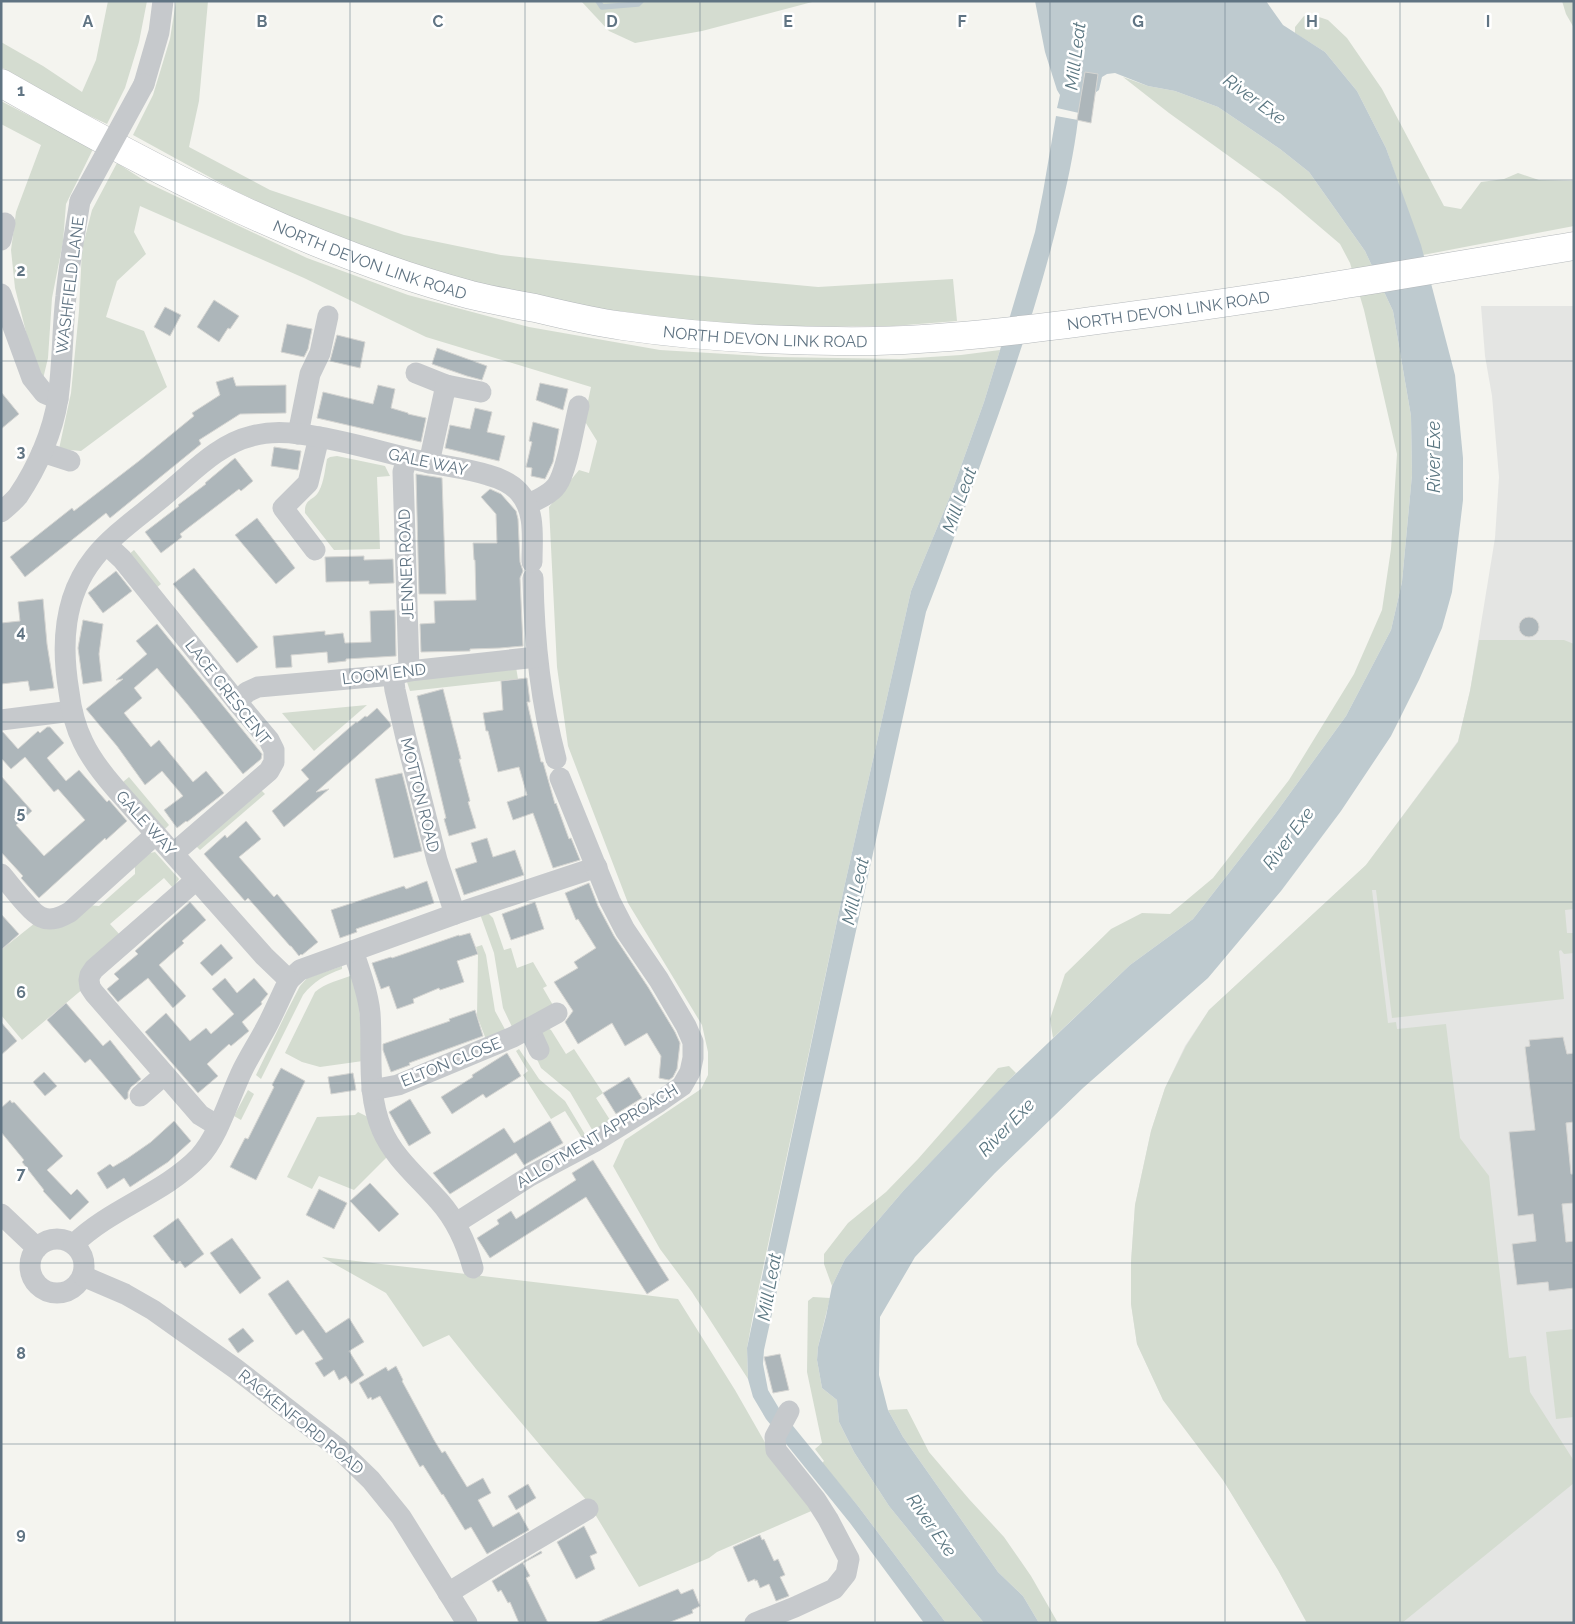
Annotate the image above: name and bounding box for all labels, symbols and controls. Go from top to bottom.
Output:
text: A [83,12,94,31]
text: B [257,12,268,31]
text: C [433,12,444,31]
text: D [606,12,618,31]
text: E [783,12,793,31]
text: F [957,12,967,31]
text: G [1132,12,1144,31]
text: H [1306,12,1318,31]
text: I [1486,12,1490,31]
water label: Mill Leat [1060,21,1090,91]
water label: River Exe [1220,69,1291,129]
text: 1 [17,81,25,100]
street label: WASHFIELD LANE [52,215,88,355]
street label: NORTH DEVON LINK ROAD [270,216,469,303]
text: 2 [16,261,26,280]
street label: NORTH DEVON LINK ROAD [1066,287,1271,334]
street label: NORTH DEVON LINK ROAD [662,322,868,351]
water label: River Exe [1423,421,1444,493]
text: 3 [17,442,26,461]
street label: GALE WAY [387,444,470,480]
water label: Mill Leat [937,464,981,536]
street label: JENNER ROAD [395,508,417,620]
text: 4 [16,622,26,641]
street label: LACE CRESCENT [181,636,275,749]
street label: LOOM END [341,659,427,689]
street label: MOTTON ROAD [397,736,443,854]
street label: GALE WAY [112,787,180,860]
text: 5 [17,803,26,822]
water label: River Exe [1258,803,1318,873]
water label: Mill Leat [837,855,873,927]
text: 6 [16,983,26,1002]
street label: ELTON CLOSE [398,1033,504,1091]
street label: ALLOTMENT APPROACH [513,1080,681,1192]
water label: River Exe [973,1094,1039,1160]
text: 7 [17,1164,26,1183]
water label: Mill Leat [753,1251,785,1322]
text: 8 [16,1344,26,1363]
street label: RACKENFORD ROAD [235,1366,367,1478]
water label: River Exe [903,1489,961,1561]
text: 9 [16,1524,26,1543]

